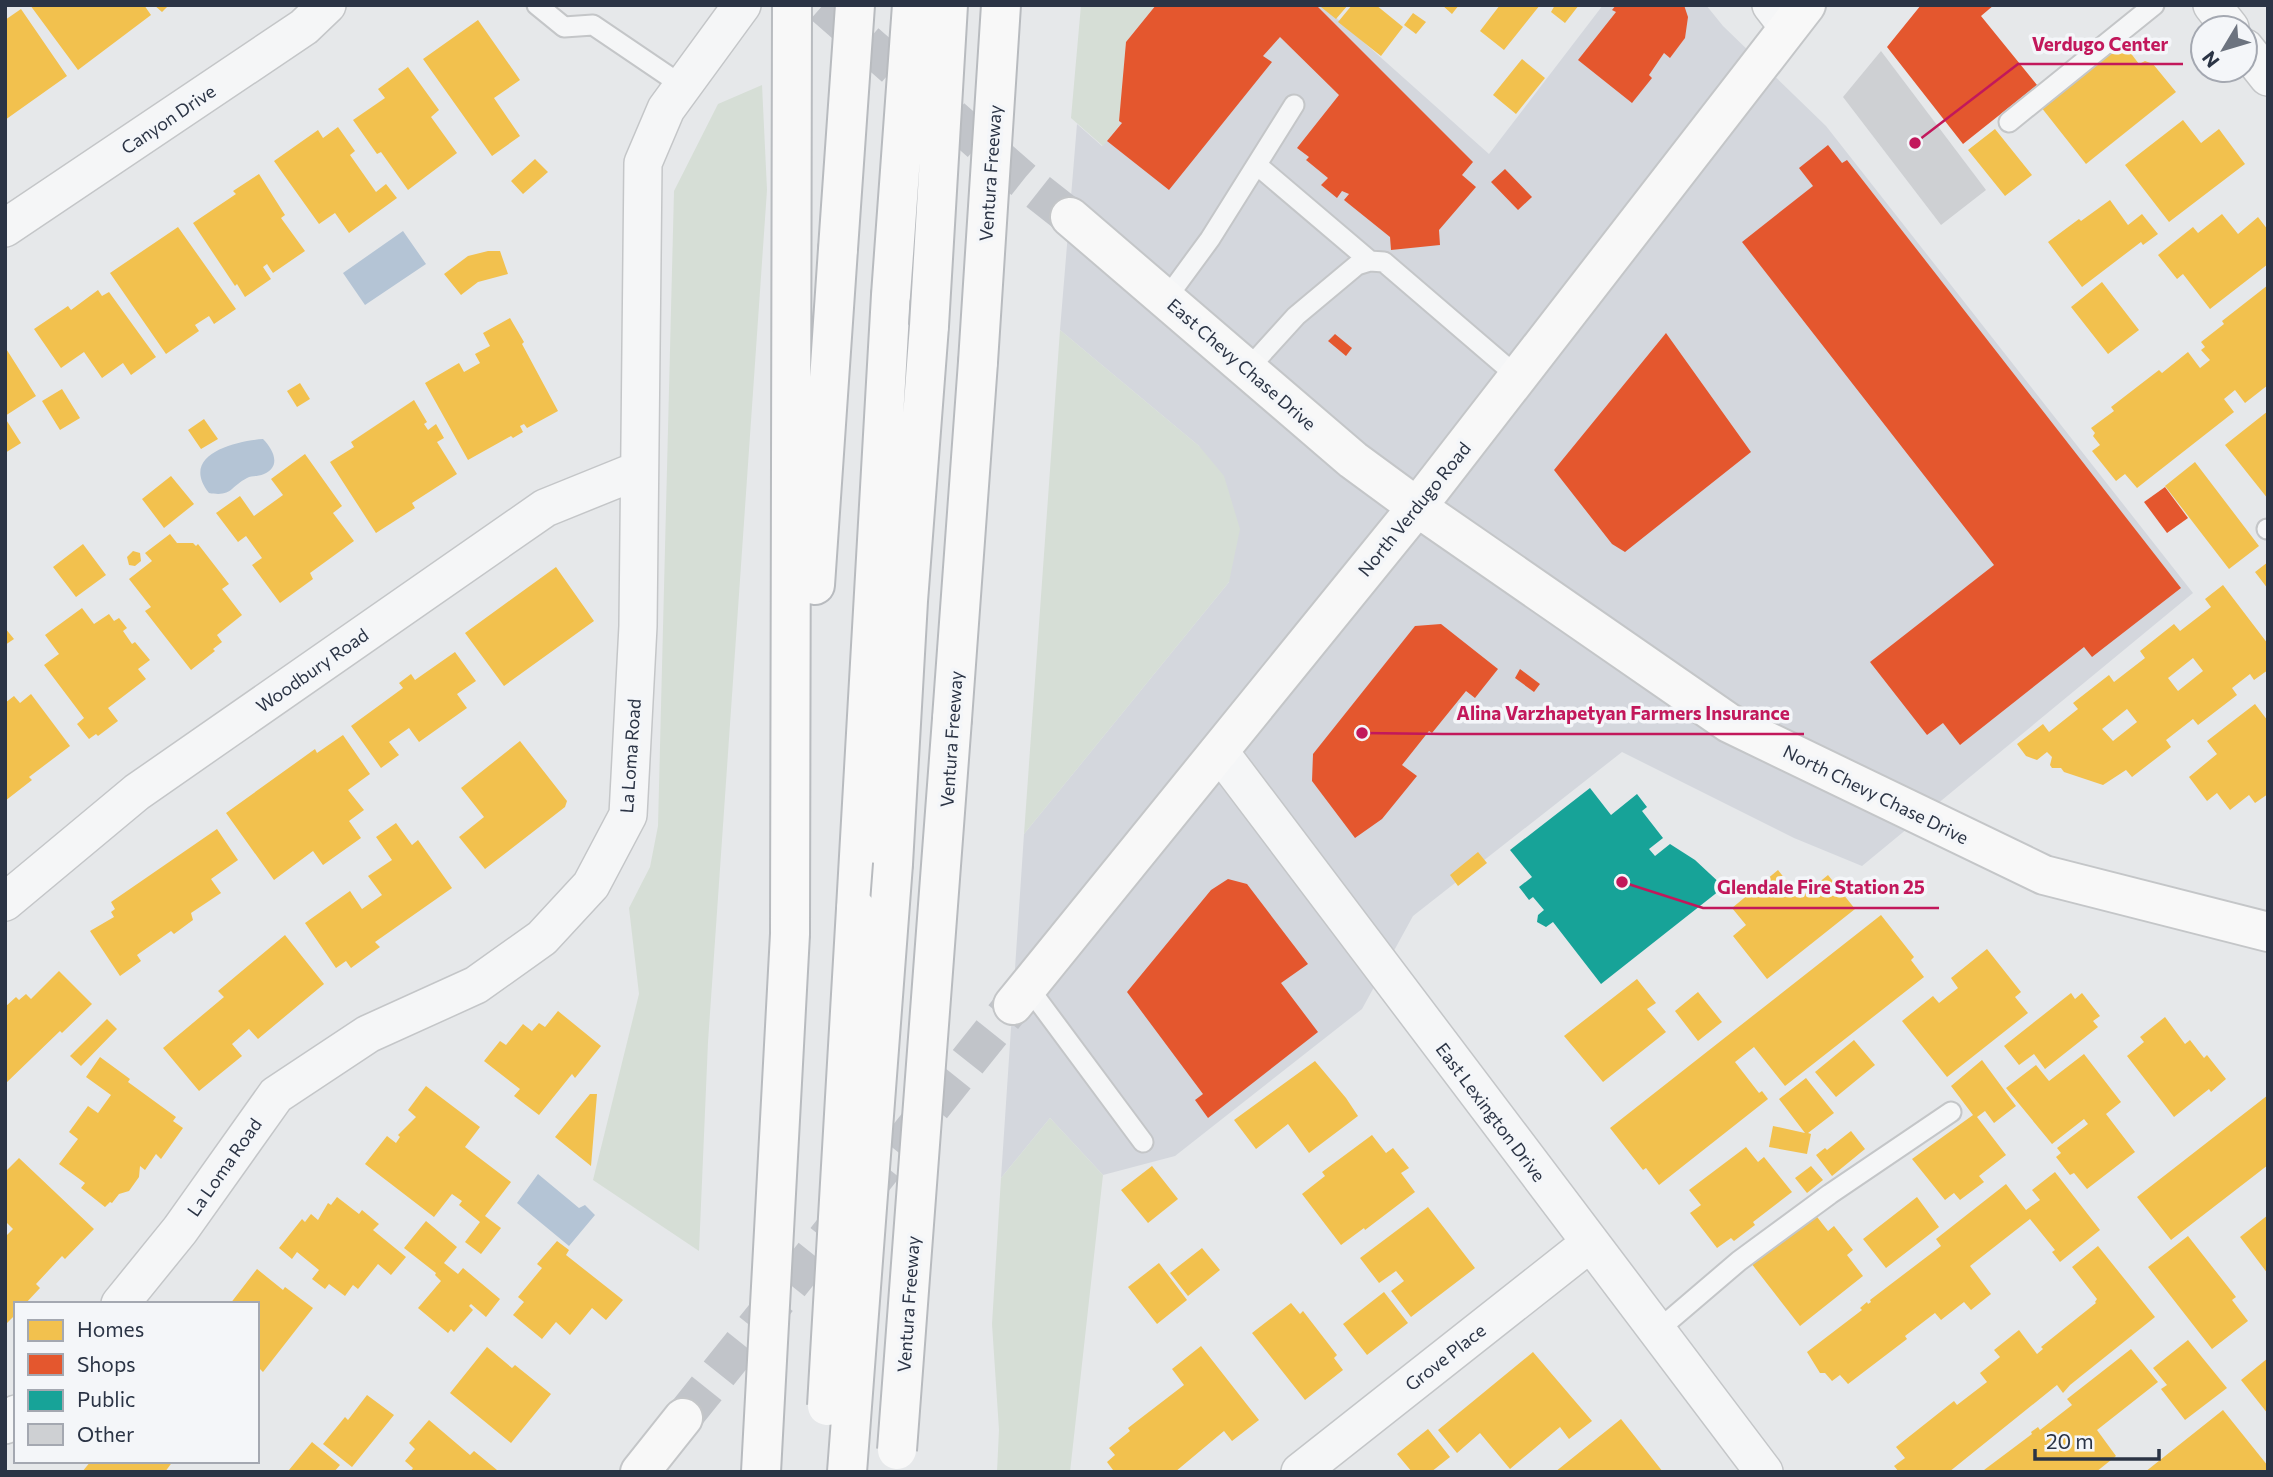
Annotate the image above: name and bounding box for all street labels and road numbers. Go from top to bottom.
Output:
street label: Canyon Drive [117,79,219,159]
street label: Ventura Freeway [974,104,1006,242]
street label: East Chevy Chase Drive [1163,293,1321,435]
street label: North Verdugo Road [1353,437,1475,581]
street label: Woodbury Road [252,623,372,717]
street label: Ventura Freeway [935,670,967,808]
street label: La Loma Road [615,698,645,814]
street label: North Chevy Chase Drive [1780,740,1972,848]
street label: East Lexington Drive [1432,1038,1550,1186]
street label: La Loma Road [182,1114,266,1220]
street label: Ventura Freeway [892,1235,924,1373]
street label: Grove Place [1400,1319,1490,1395]

